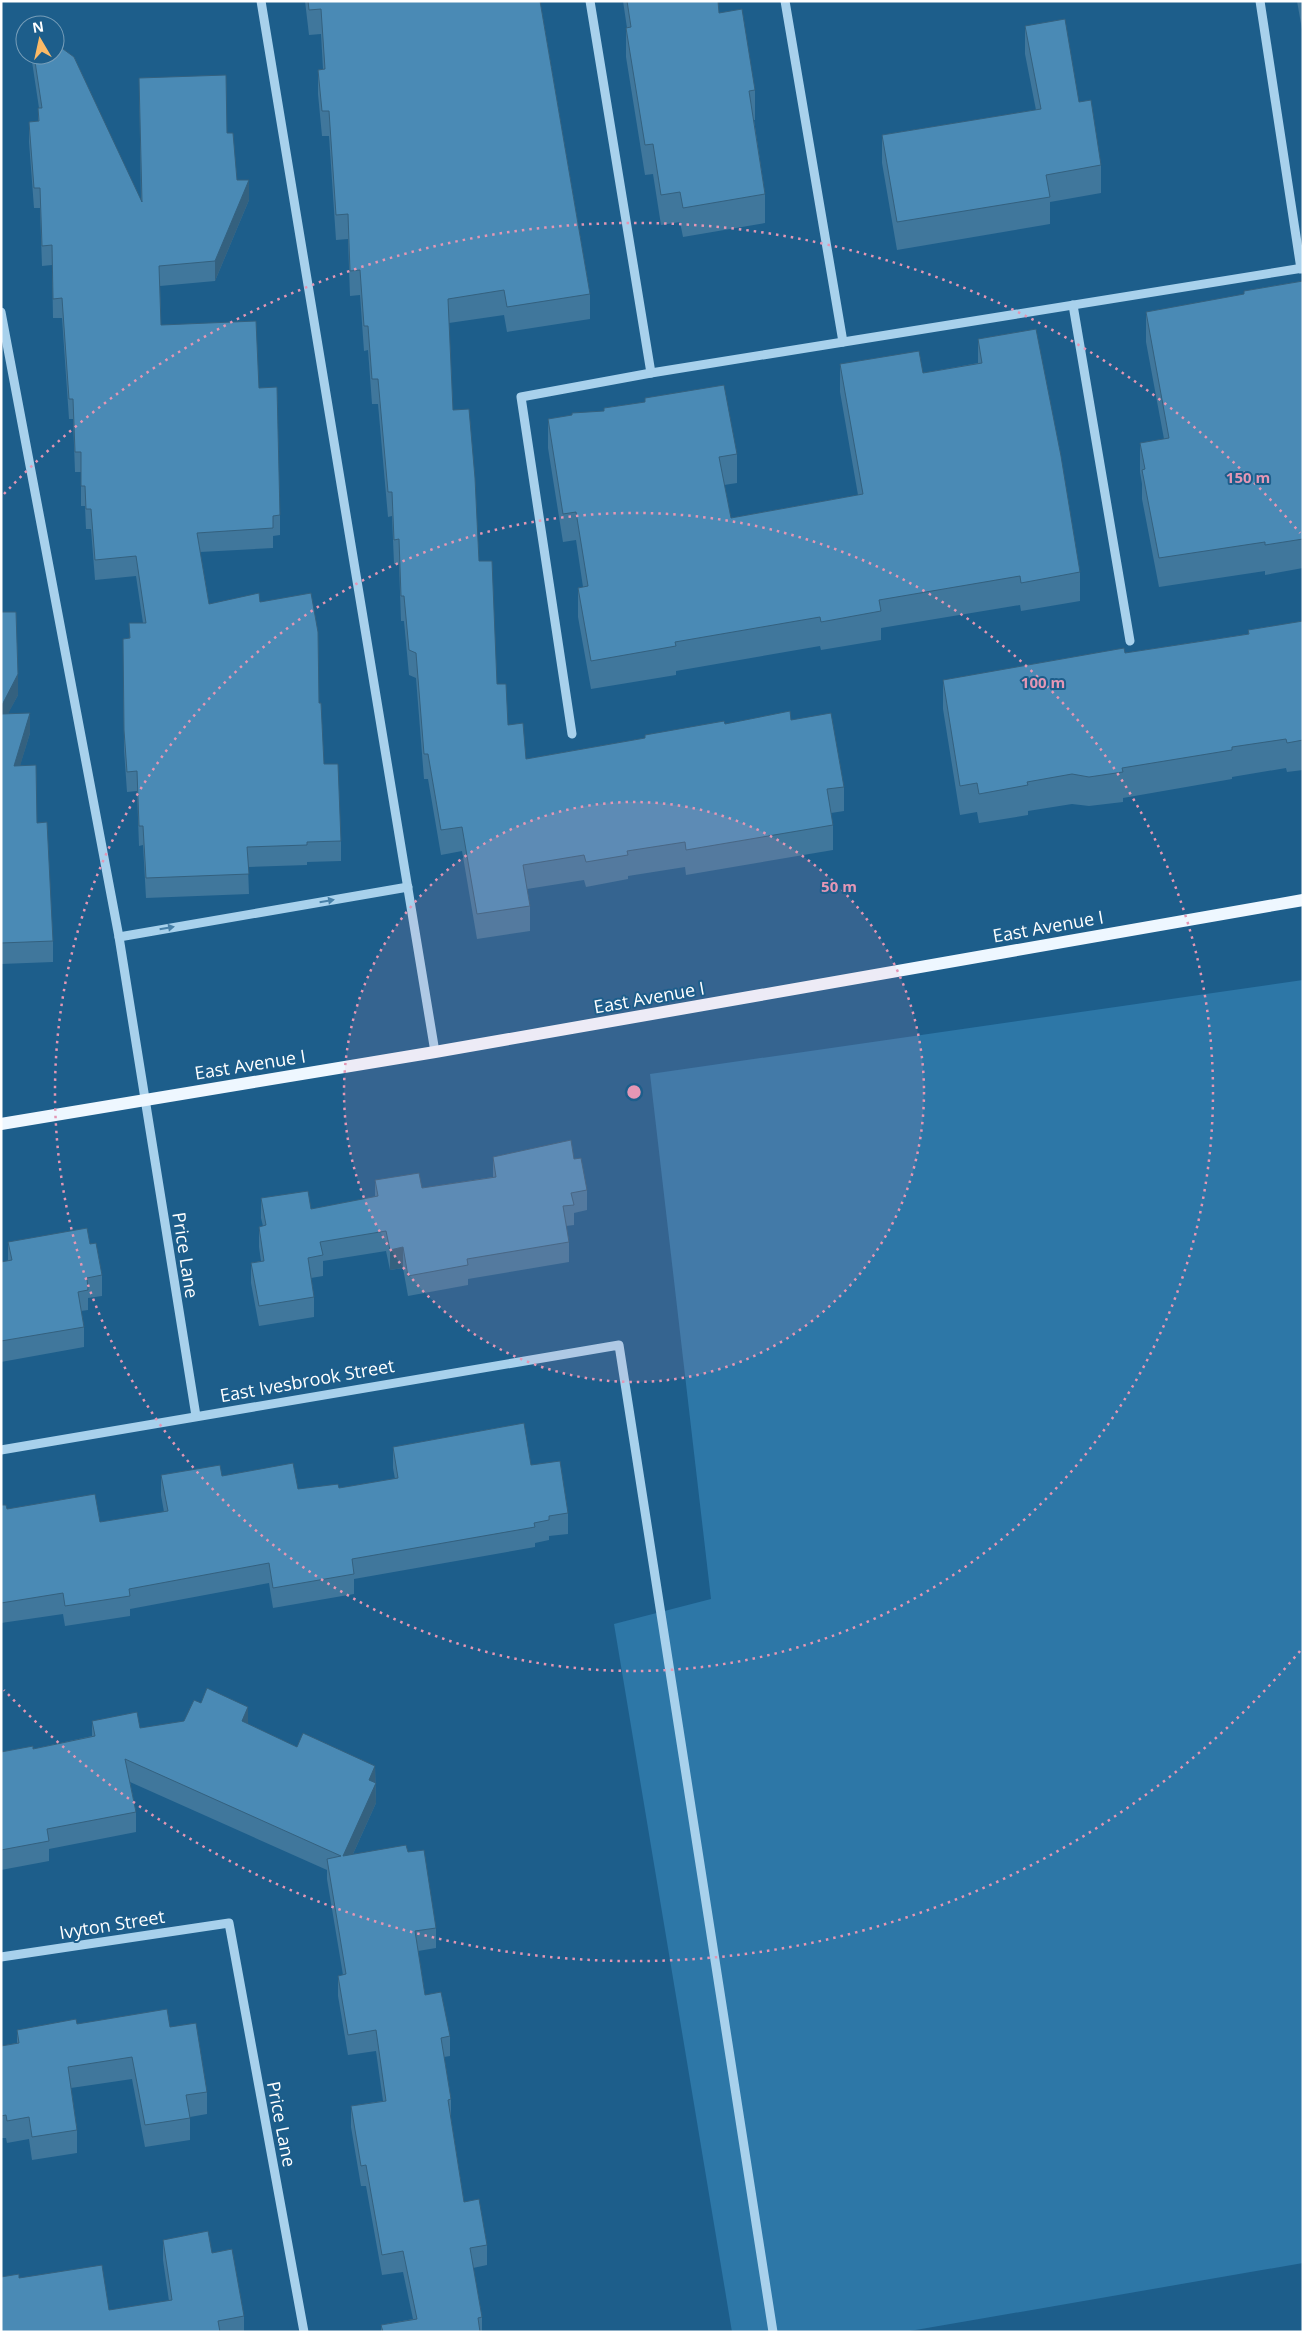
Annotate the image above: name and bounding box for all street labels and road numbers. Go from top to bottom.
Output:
street label: East Avenue I [991,904,1105,948]
street label: East Avenue I [592,975,706,1019]
street label: East Avenue I [193,1043,307,1085]
street label: Price Lane [167,1210,205,1300]
street label: East Ivesbrook Street [218,1353,396,1407]
street label: Ivyton Street [58,1904,166,1944]
street label: Price Lane [262,2079,302,2169]

